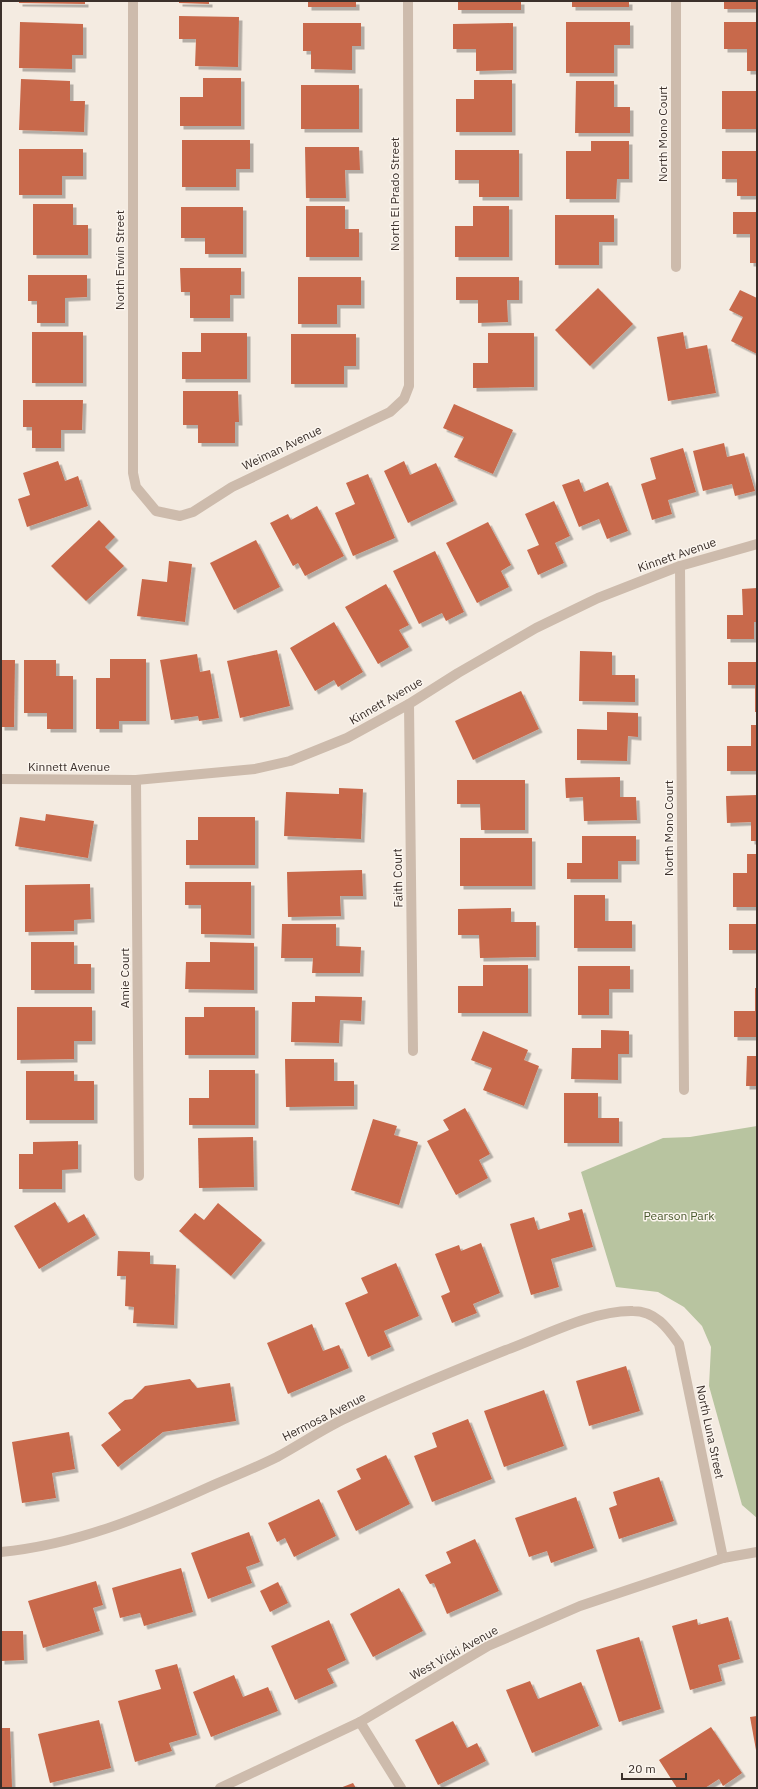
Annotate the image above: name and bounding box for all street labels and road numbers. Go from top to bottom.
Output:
street label: North Mono Court [655,86,670,182]
street label: North El Prado Street [387,137,402,251]
street label: North Erwin Street [112,210,127,310]
street label: Weiman Avenue [240,422,324,473]
street label: Kinnett Avenue [636,534,718,575]
street label: Kinnett Avenue [346,673,425,728]
street label: Kinnett Avenue [28,759,110,774]
street label: North Mono Court [661,780,676,876]
street label: Faith Court [389,848,406,908]
street label: Amie Court [117,948,132,1008]
street label: North Luna Street [693,1384,728,1480]
street label: Hermosa Avenue [279,1389,368,1444]
street label: West Vicki Avenue [407,1622,501,1683]

